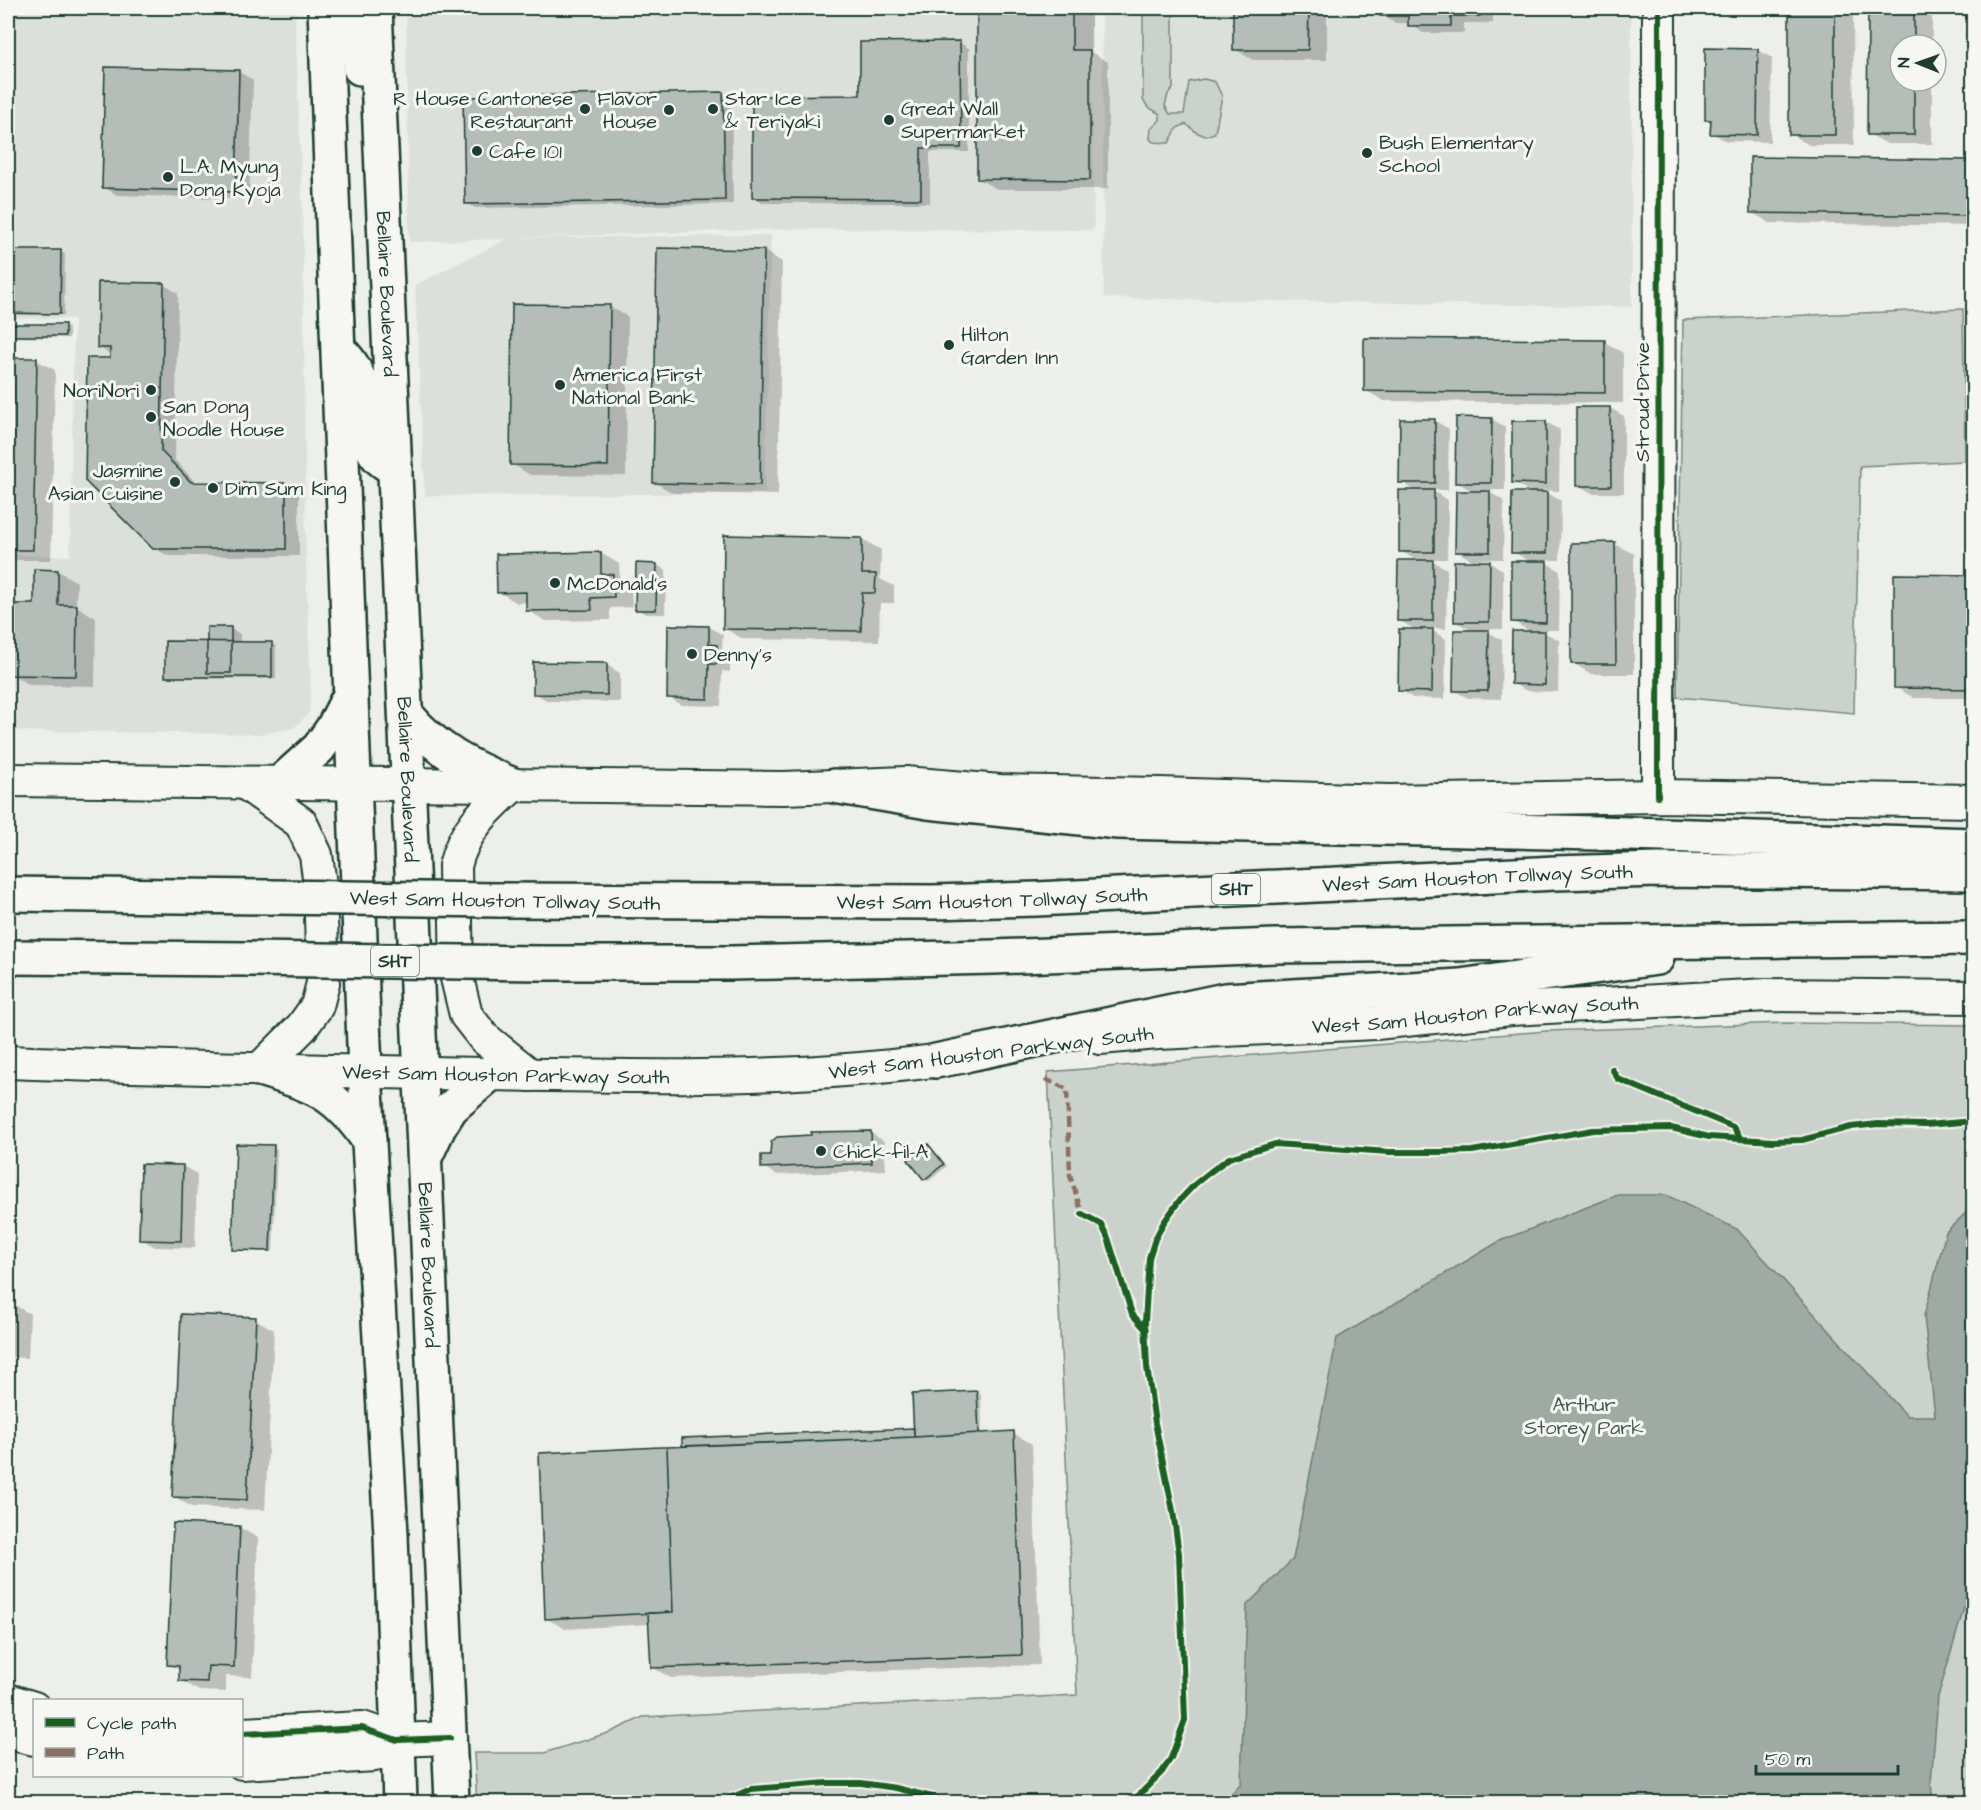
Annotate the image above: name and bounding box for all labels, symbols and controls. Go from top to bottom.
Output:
north arrow [1888,33,1948,93]
text: N [1893,58,1915,68]
place label: R House Cantonese Restaurant [393,85,573,136]
place label: Flavor House [597,85,657,136]
place label: Star Ice & Teriyaki [725,85,820,137]
place label: Great Wall Supermarket [901,95,1025,146]
marker: R House Cantonese Restaurant [578,102,592,116]
marker: Star Ice & Teriyaki [706,102,720,116]
marker: Flavor House [662,103,676,117]
marker: Great Wall Supermarket [882,113,896,127]
place label: Bush Elementary School [1379,129,1534,180]
place label: Cafe 101 [489,138,562,166]
marker: Cafe 101 [470,144,484,158]
marker: Bush Elementary School [1360,146,1374,160]
place label: L.A. Myung Dong Kyoja [180,153,281,205]
marker: L.A. Myung Dong Kyoja [161,170,175,184]
street label: Bellaire Boulevard [369,210,404,377]
place label: Hilton Garden Inn [961,321,1058,372]
marker: Hilton Garden Inn [942,338,956,352]
street label: Stroud Drive [1629,342,1657,462]
place label: America First National Bank [572,361,702,412]
place label: NoriNori [63,377,139,405]
marker: America First National Bank [553,378,567,392]
marker: NoriNori [144,383,158,397]
place label: San Dong Noodle House [163,393,285,444]
marker: San Dong Noodle House [144,410,158,424]
place label: Jasmine Asian Cuisine [48,457,163,508]
marker: Jasmine Asian Cuisine [168,475,182,489]
place label: Dim Sum King [225,475,347,504]
marker: Dim Sum King [206,481,220,495]
place label: McDonald's [567,570,667,598]
marker: McDonald's [548,576,562,590]
place label: Denny's [704,641,772,670]
marker: Denny's [685,647,699,661]
street label: Bellaire Boulevard [390,696,425,863]
street label: West Sam Houston Tollway South [1321,858,1633,900]
road number: SHT [1212,874,1260,904]
street label: West Sam Houston Tollway South [836,880,1148,917]
street label: West Sam Houston Tollway South [349,884,661,919]
road number: SHT [371,946,419,976]
street label: West Sam Houston Parkway South [1311,989,1639,1041]
street label: West Sam Houston Parkway South [827,1019,1155,1088]
street label: West Sam Houston Parkway South [342,1058,670,1092]
place label: Chick-fil-A [833,1138,929,1166]
marker: Chick-fil-A [814,1144,828,1158]
street label: Bellaire Boulevard [410,1181,445,1348]
park label: Arthur Storey Park [1524,1391,1644,1443]
legend [33,1699,243,1777]
text: Cycle path [87,1711,176,1737]
scale bar [1756,1738,1898,1776]
text: Path [87,1741,124,1766]
text: 50 m [1765,1747,1810,1772]

